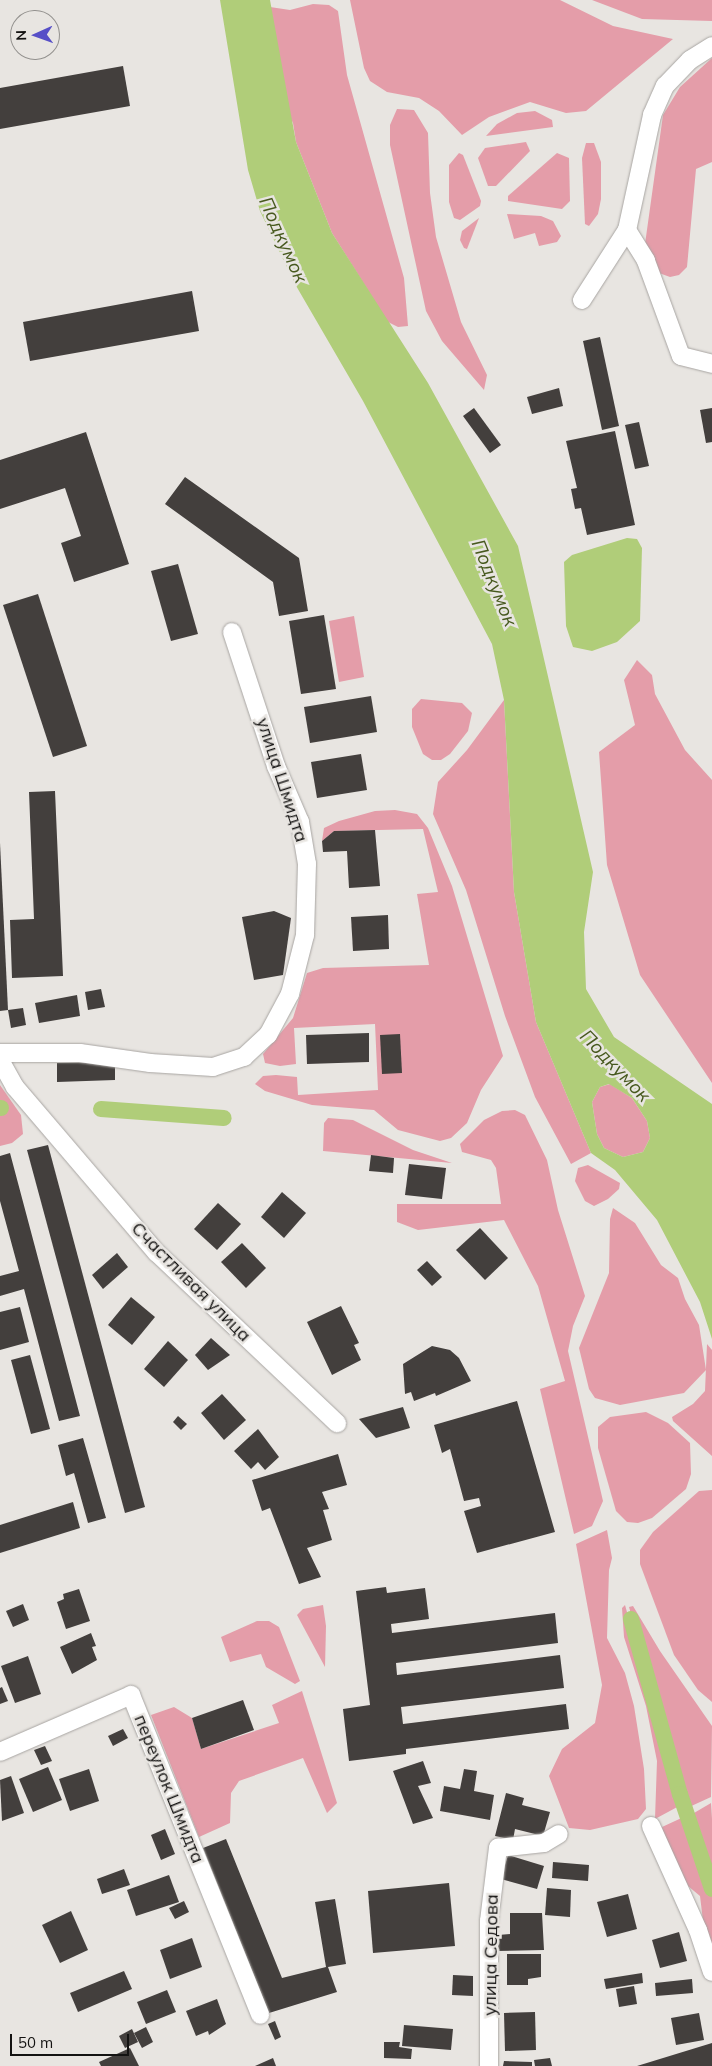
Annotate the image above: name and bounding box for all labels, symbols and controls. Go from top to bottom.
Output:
north arrow [10,10,60,60]
text: N [12,30,30,41]
water label: Подкумок [254,193,312,287]
water label: Подкумок [466,536,522,630]
street label: улица Шмидта [252,715,312,845]
water label: Подкумок [575,1025,655,1107]
street label: Счастливая улица [127,1218,255,1346]
street label: переулок Шмидта [129,1711,209,1867]
street label: улица Седова [479,1894,503,2016]
scale bar [12,2024,131,2056]
text: 50 m [18,2033,53,2052]

